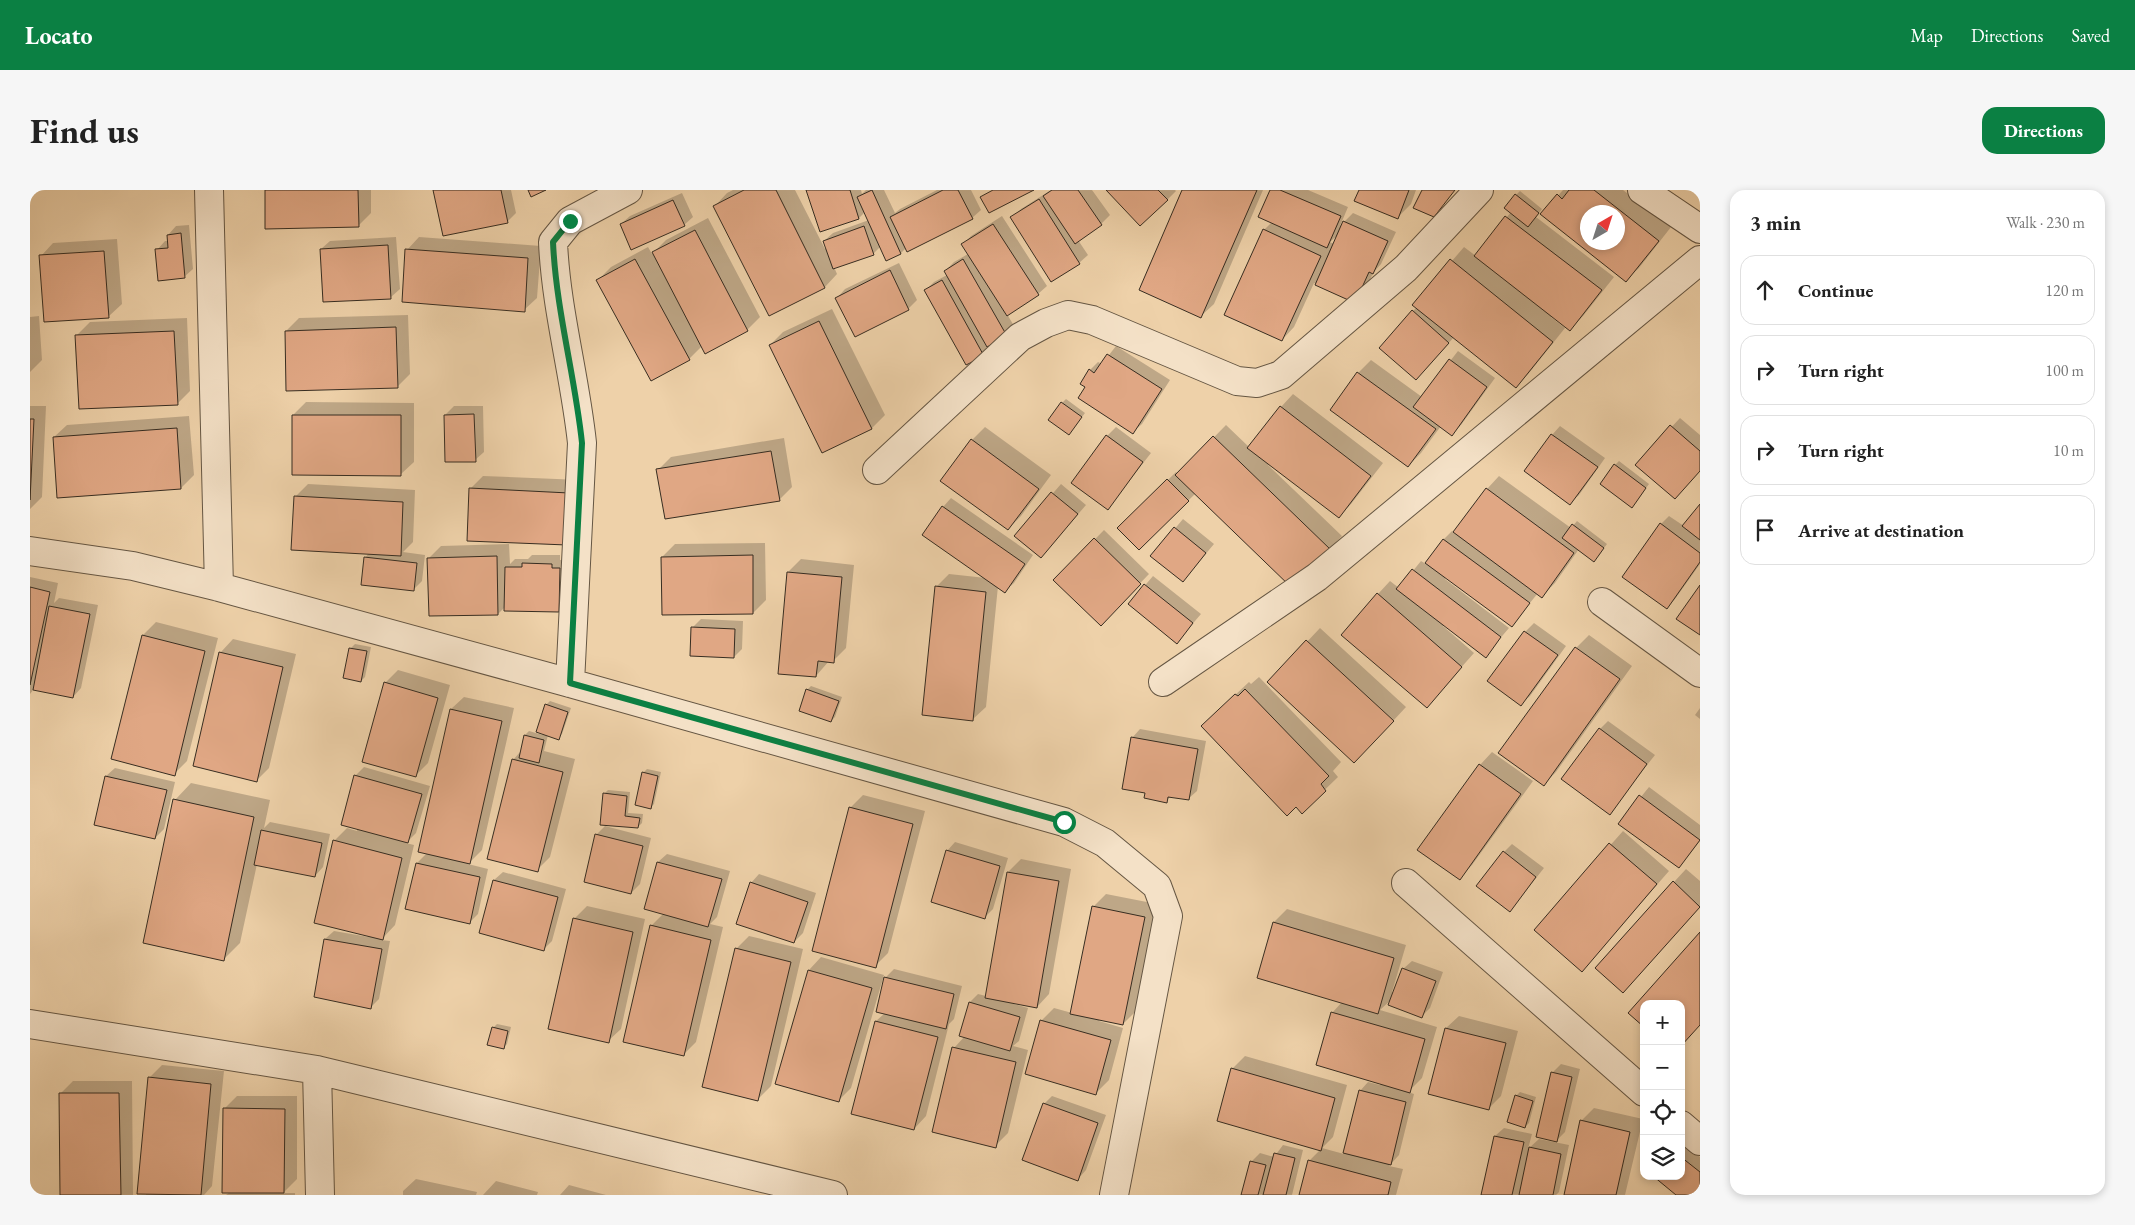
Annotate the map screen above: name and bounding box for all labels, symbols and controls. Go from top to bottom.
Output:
text: Locato [25,20,93,51]
text: Map [1911,24,1943,47]
text: Directions [1971,24,2043,47]
text: Saved [2071,24,2110,47]
button: Directions [1982,107,2105,154]
text: Find us [30,108,139,153]
north arrow [1580,205,1625,250]
text: 3 min [1750,209,1801,236]
route end [559,210,582,233]
text: Walk · 230 m [2006,212,2085,233]
icon: ahead [1751,276,1779,304]
text: Continue [1798,278,1873,303]
text: 120 m [2045,280,2084,301]
icon: right [1751,356,1779,384]
text: Turn right [1798,358,1884,383]
text: 100 m [2045,360,2084,381]
icon: right [1751,436,1779,464]
text: Turn right [1798,438,1884,463]
text: 10 m [2053,440,2084,461]
icon: arrive [1751,516,1779,544]
text: Arrive at destination [1798,518,1964,543]
route start [1053,811,1076,834]
map controls [1640,1000,1685,1180]
button: + [1640,1000,1685,1045]
button: − [1640,1045,1685,1090]
button: locate [1640,1090,1685,1135]
button: layers [1640,1135,1685,1180]

